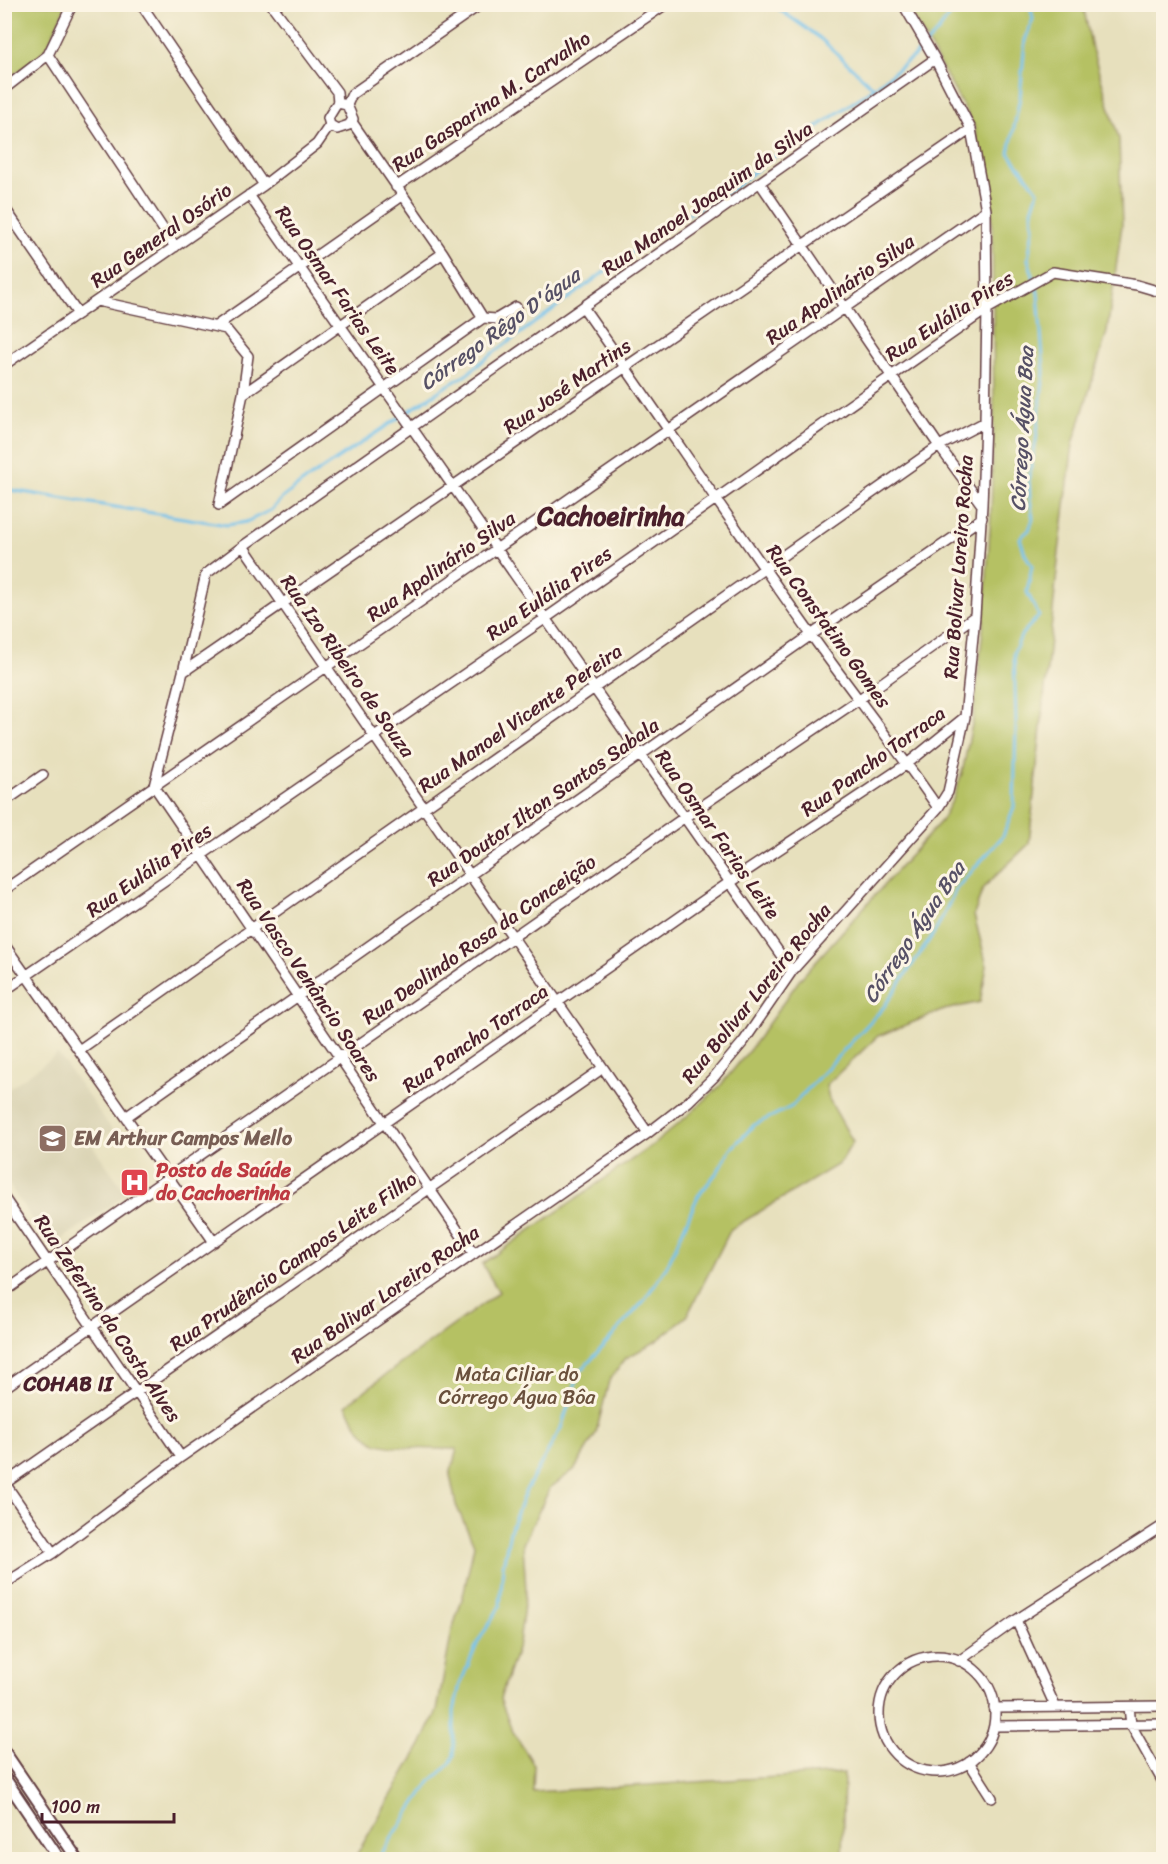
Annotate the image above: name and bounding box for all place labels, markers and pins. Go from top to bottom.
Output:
place label: EM Arthur Campos Mello [74,1121,293,1156]
school or university icon: EM Arthur Campos Mello [37,1122,69,1154]
place label: Posto de Saúde do Cachoerinha [156,1153,292,1211]
hospital icon: Posto de Saúde do Cachoerinha [119,1166,151,1198]

